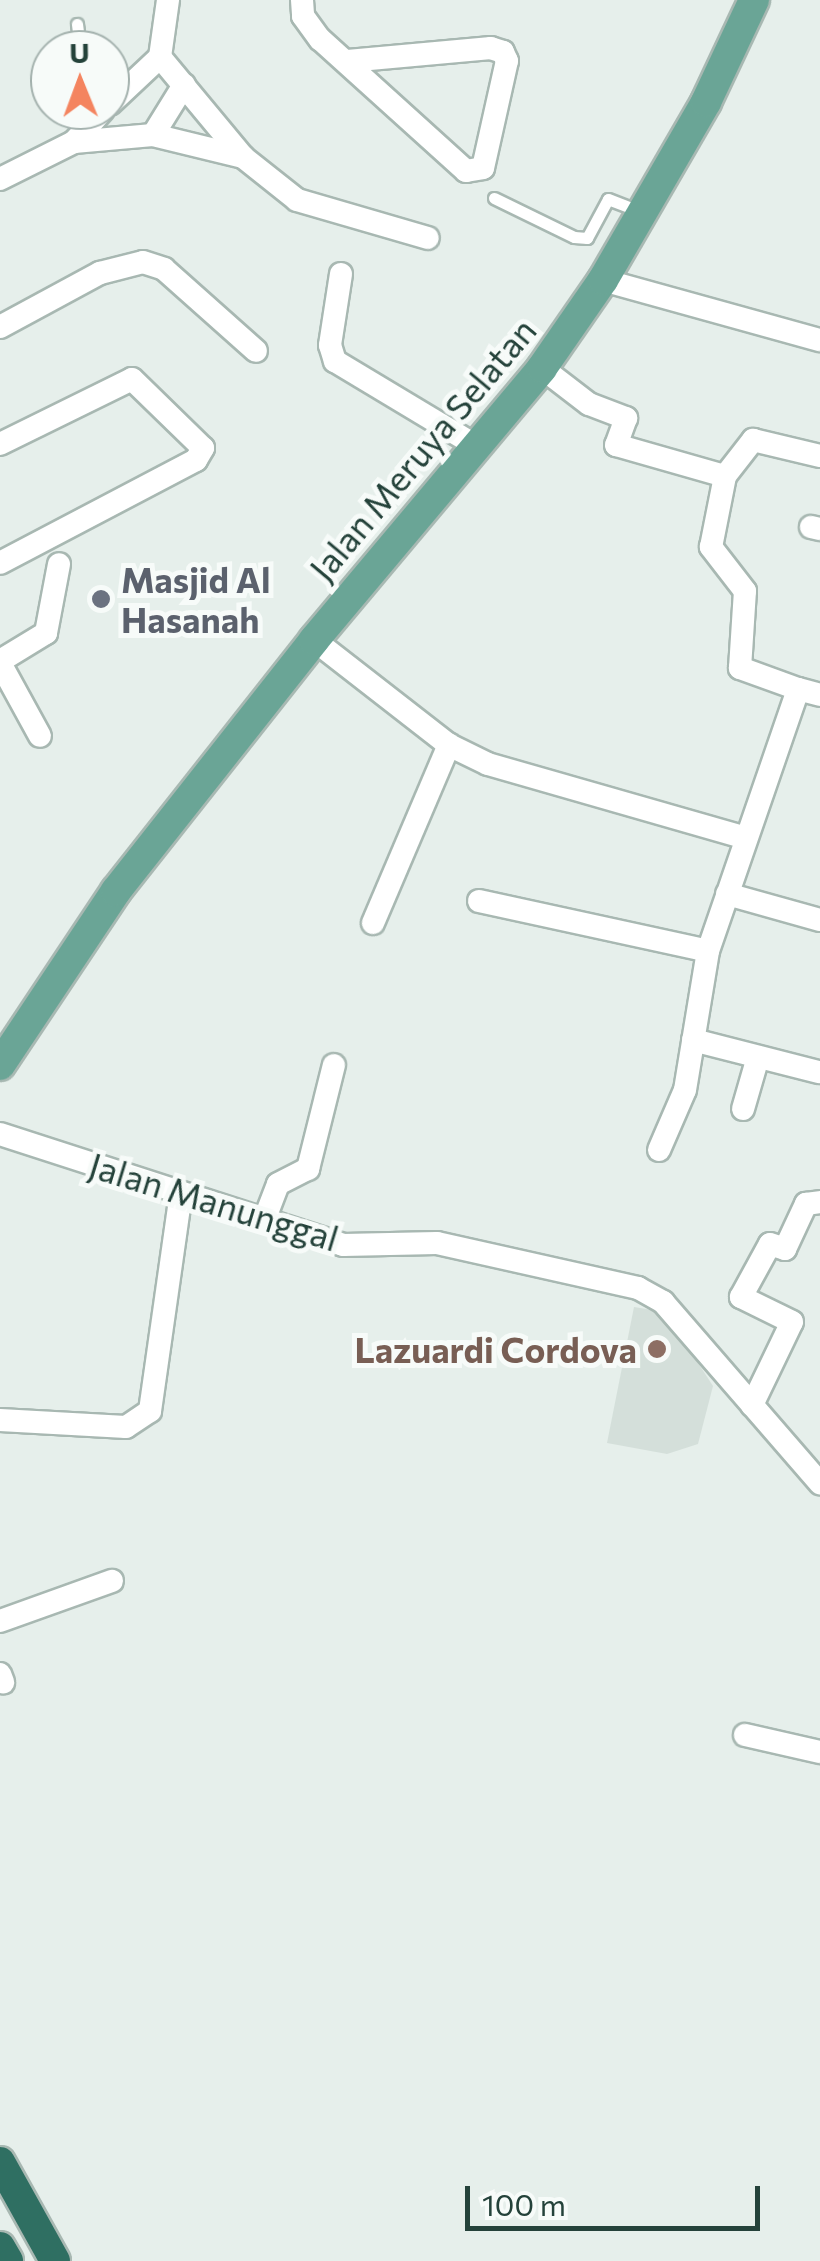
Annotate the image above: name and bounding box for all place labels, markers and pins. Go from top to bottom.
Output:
place label: Masjid Al Hasanah [121,558,270,640]
marker: Masjid Al Hasanah [90,588,112,610]
place label: Lazuardi Cordova [354,1328,637,1370]
marker: Lazuardi Cordova [646,1338,668,1360]

